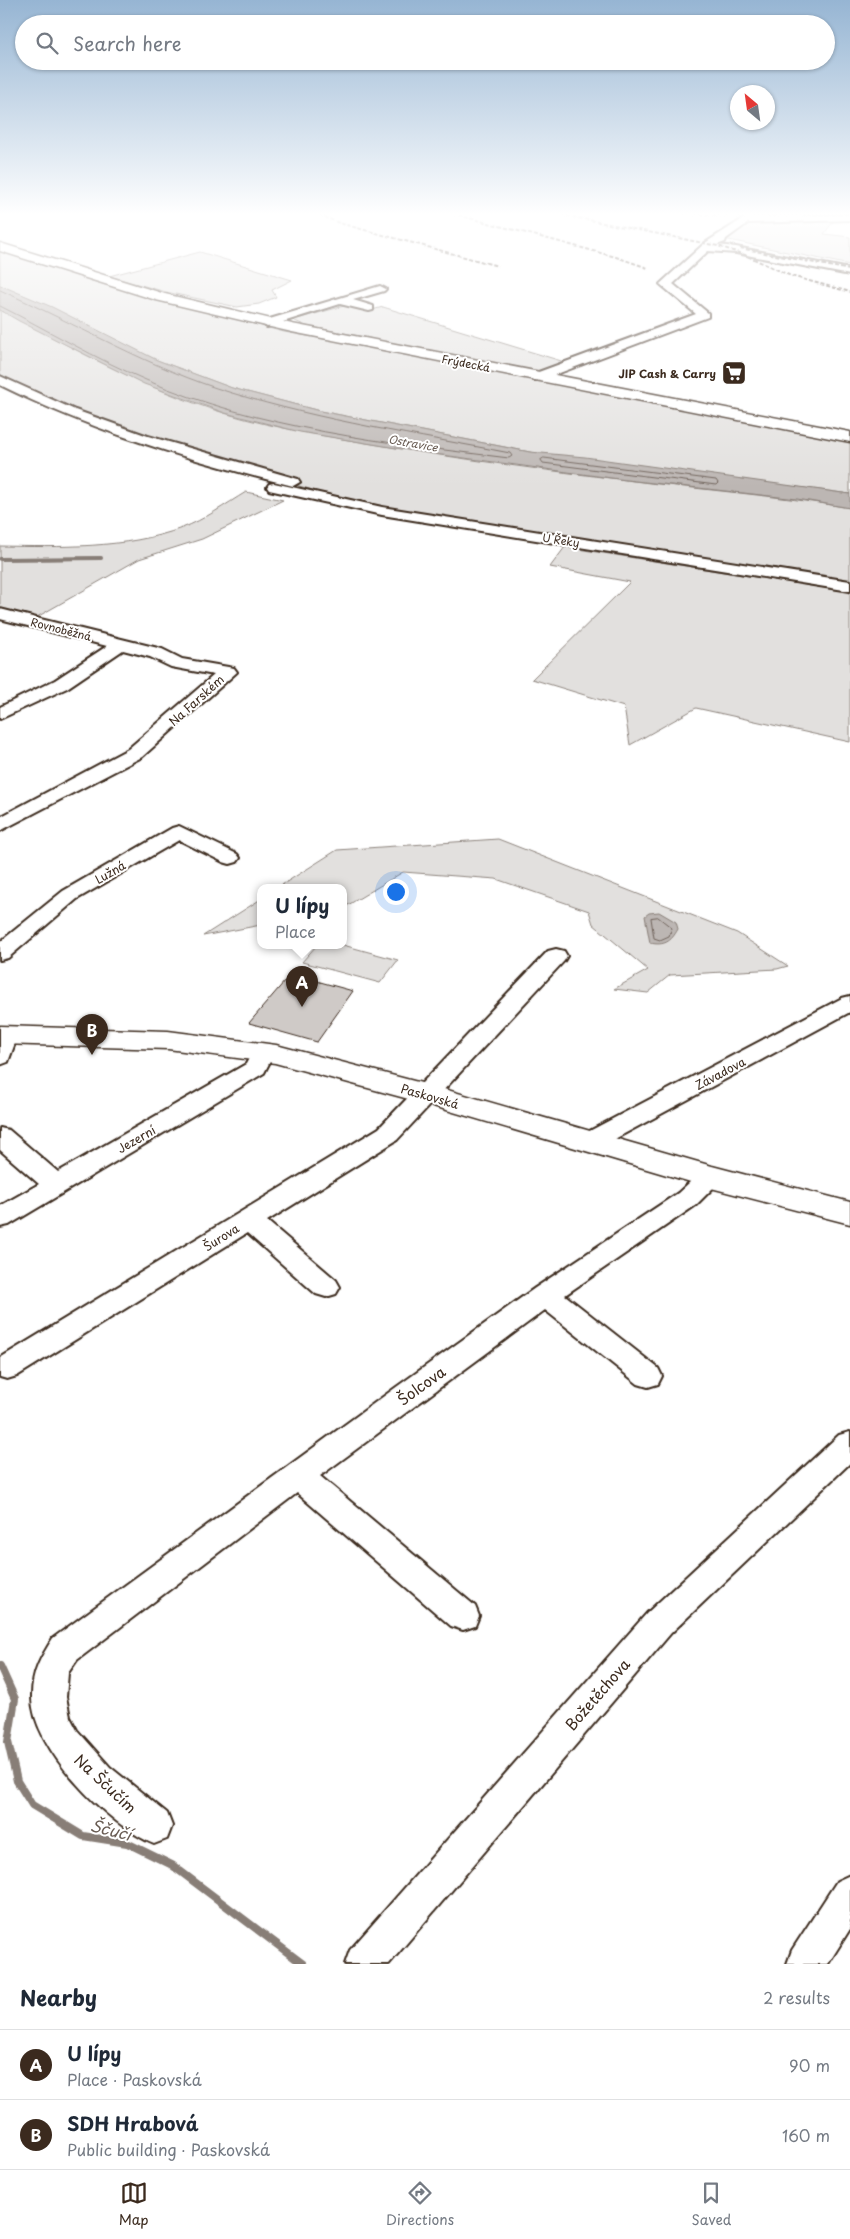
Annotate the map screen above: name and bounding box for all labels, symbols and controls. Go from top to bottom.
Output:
search box [15,15,835,70]
icon: search [33,29,61,57]
text: Search here [73,29,182,57]
north arrow [730,85,775,130]
street label: Frýdecká [440,350,492,376]
supermarket icon: JIP Cash & Carry [721,360,747,386]
place label: JIP Cash & Carry [618,365,716,382]
water label: Ostravice [387,430,440,456]
street label: U Řeky [541,529,581,551]
street label: Rovnoběžná [29,613,93,645]
street label: Na Farském [164,670,228,730]
street label: Lužná [91,856,129,888]
your location [383,879,409,905]
popup [257,884,347,949]
text: U lípy [275,891,329,919]
text: Place [275,919,316,943]
pin: A [286,966,318,1007]
pin: B [76,1014,108,1055]
street label: Závadova [691,1052,749,1094]
street label: Paskovská [399,1079,462,1113]
street label: Jezerní [113,1121,159,1157]
street label: Šurova [200,1219,243,1255]
street label: Šolcova [392,1359,450,1410]
street label: Božetěchova [559,1652,635,1735]
street label: Na Ščučím [70,1748,142,1818]
water label: Ščučí [88,1812,138,1847]
text: Nearby [20,1981,97,2013]
text: 2 results [763,1985,830,2009]
text: U lípy [67,2039,121,2067]
text: A [30,2053,42,2077]
text: 90 m [789,2053,830,2077]
text: Place · Paskovská [67,2067,202,2091]
text: SDH Hrabová [67,2109,199,2137]
text: B [31,2123,41,2147]
text: 160 m [782,2123,830,2147]
text: Public building · Paskovská [67,2137,270,2161]
tab: Map [119,2179,149,2230]
tab: Directions [386,2179,454,2230]
tab: Saved [692,2179,731,2230]

